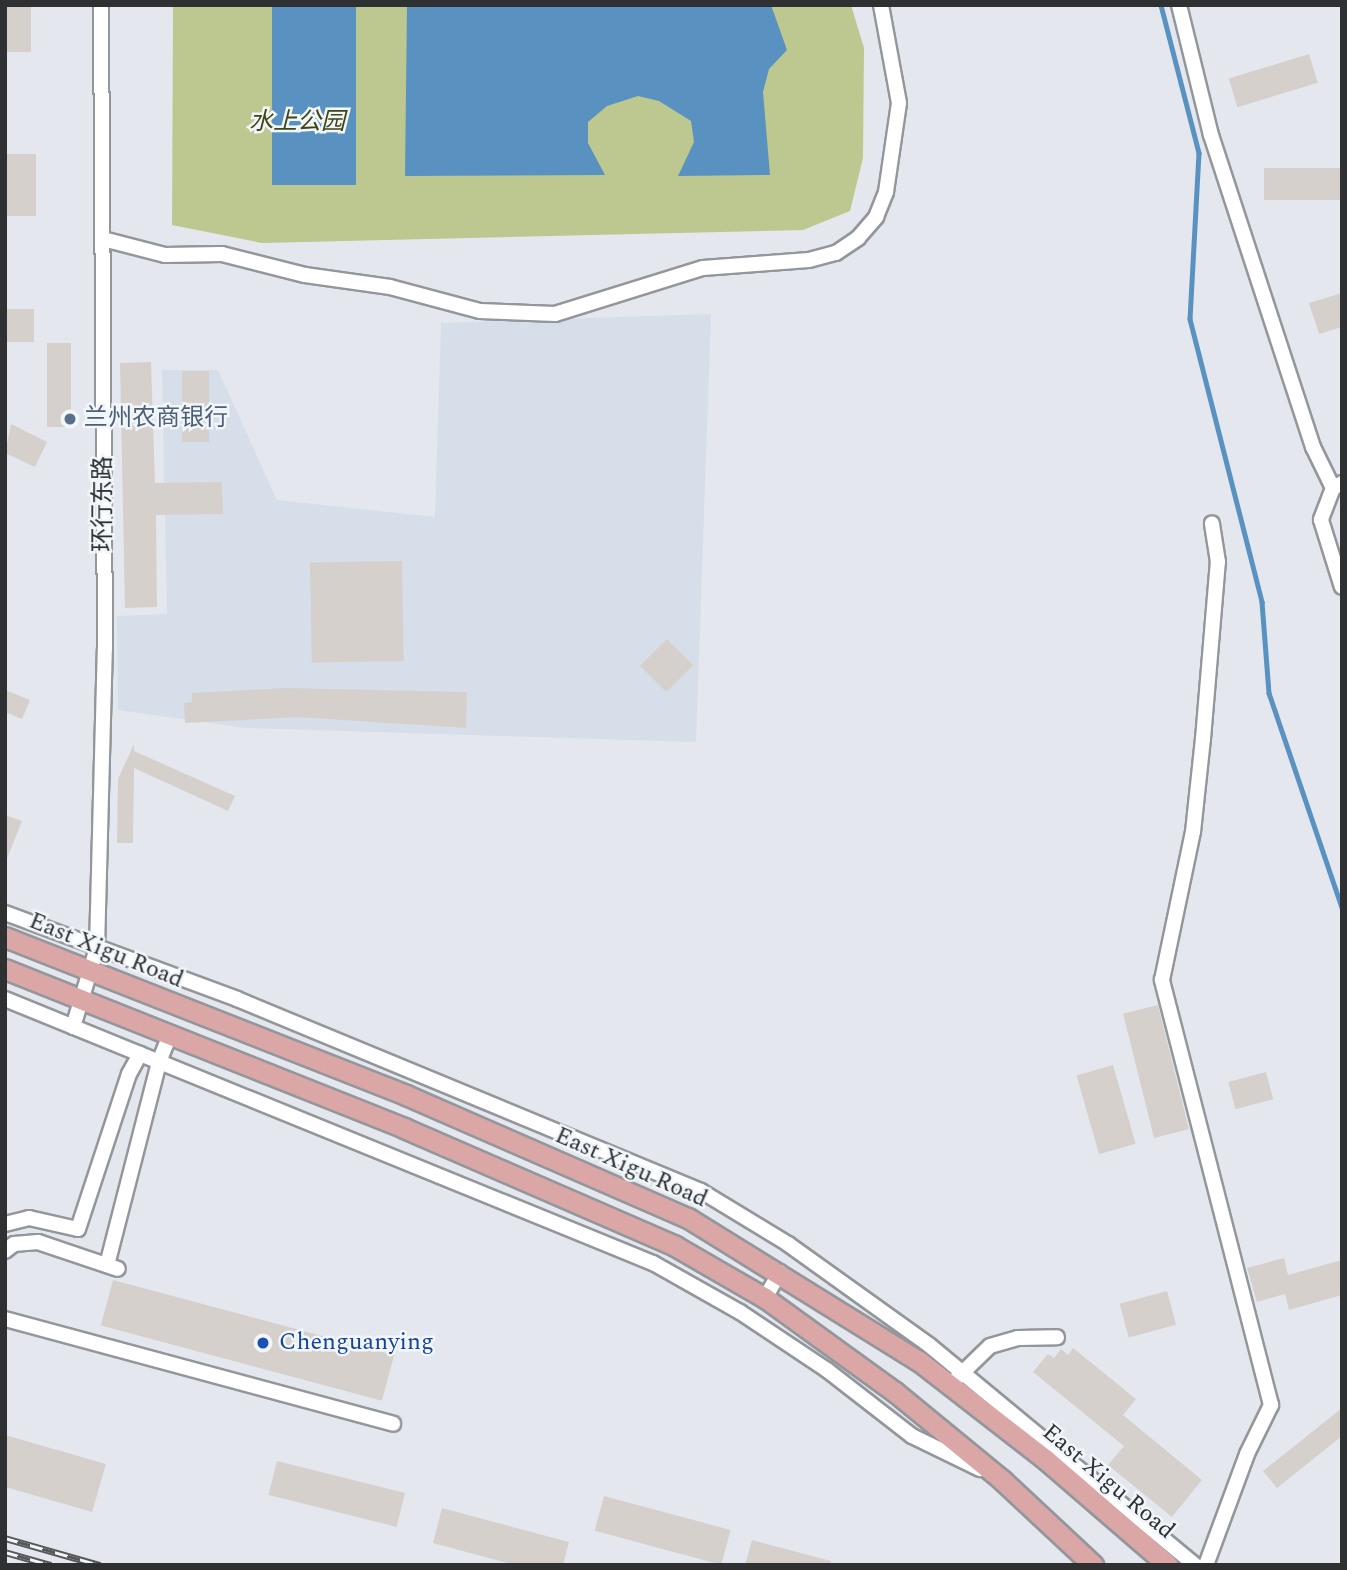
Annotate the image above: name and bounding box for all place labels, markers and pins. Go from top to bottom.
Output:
place label: 兰州农商银行 [84,405,228,433]
marker: 兰州农商银行 [62,411,78,427]
place label: Chenguanying [279,1329,434,1357]
marker: Chenguanying [253,1333,273,1353]

